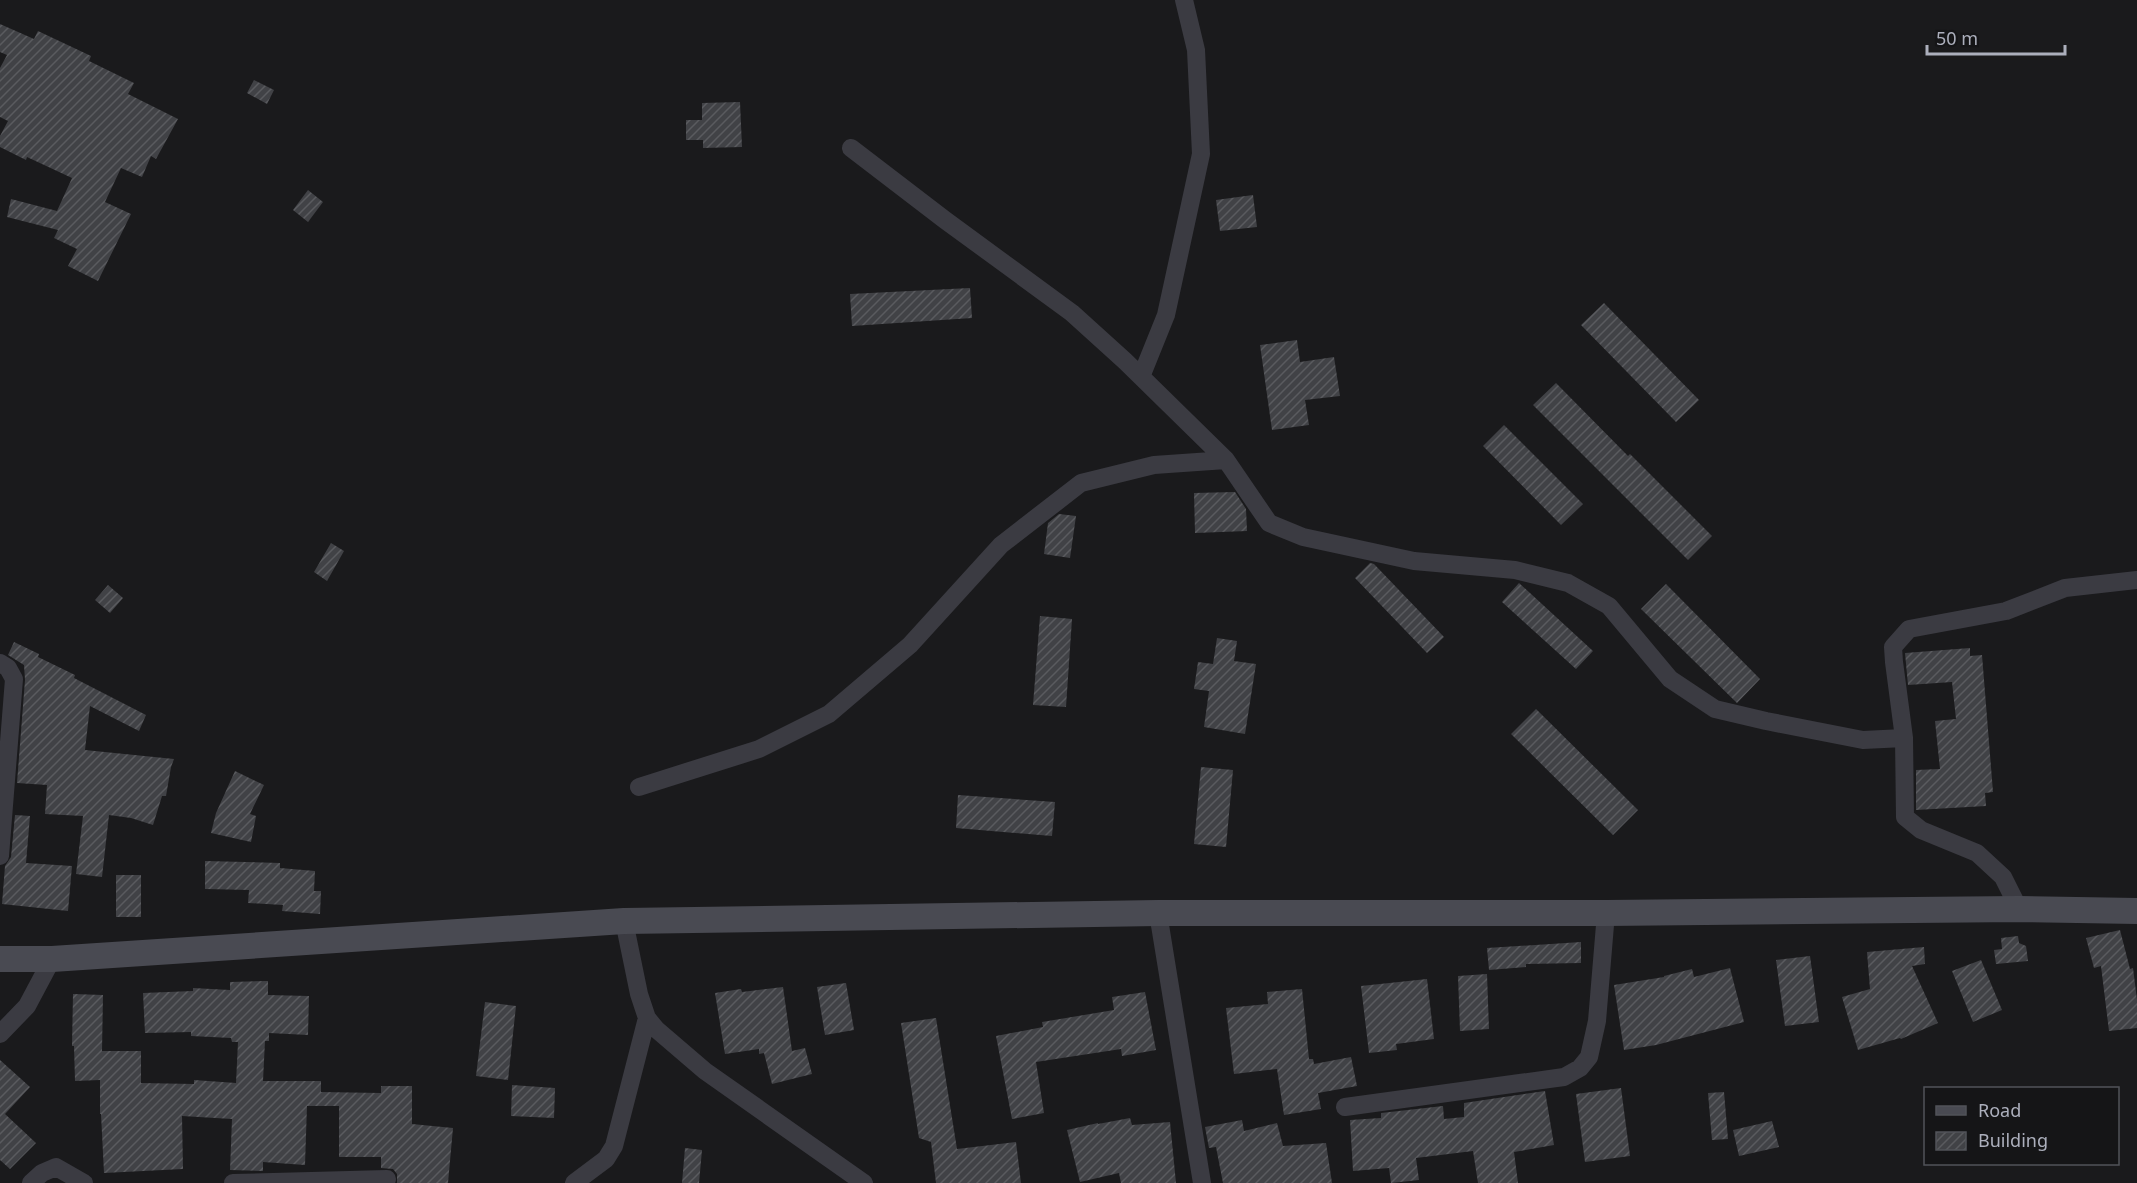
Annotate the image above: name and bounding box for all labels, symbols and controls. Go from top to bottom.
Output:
scale bar [1927,18,2065,56]
text: 50 m [1936,26,1978,50]
legend [1924,1087,2119,1165]
text: Road [1978,1098,2021,1122]
text: Building [1978,1128,2048,1152]

